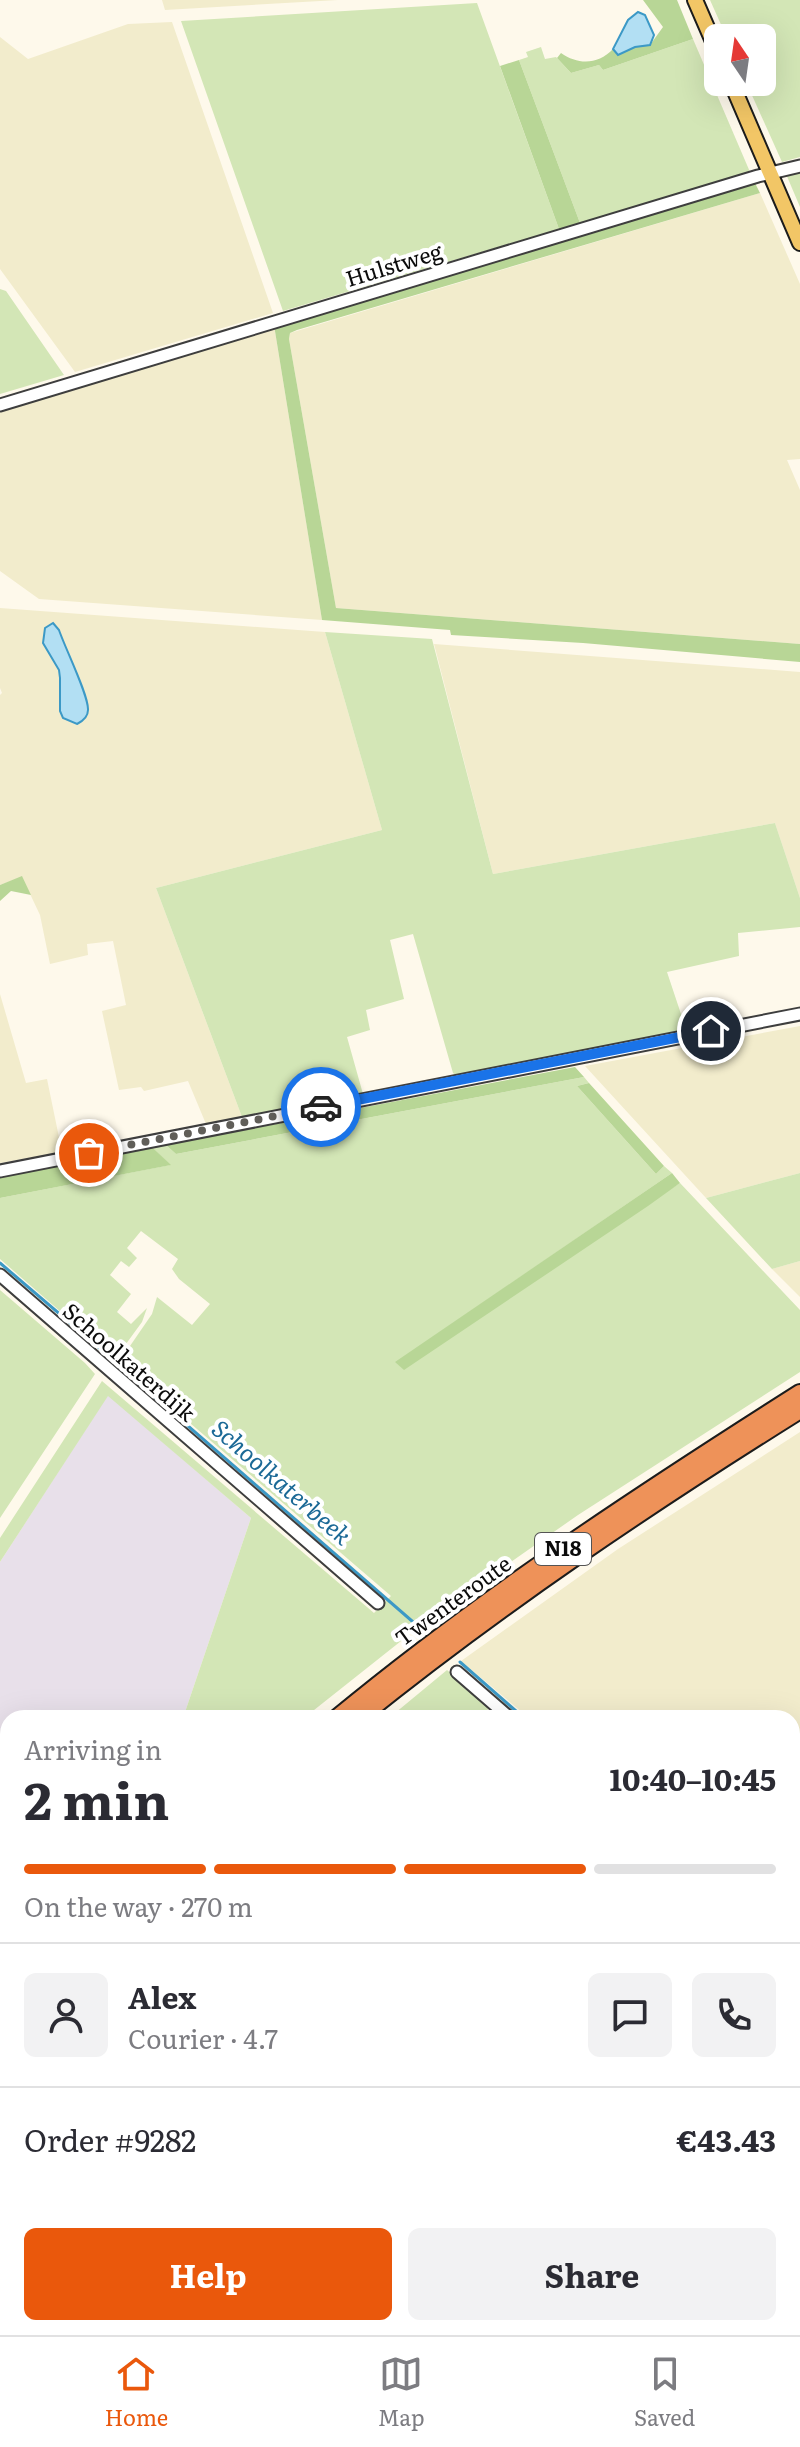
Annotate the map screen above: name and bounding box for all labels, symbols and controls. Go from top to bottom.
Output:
north arrow [704,24,776,96]
map controls [704,24,776,96]
street label: Hulstweg [341,233,447,294]
pin [677,997,745,1065]
icon: home [689,1009,733,1053]
courier [281,1067,361,1147]
icon: car [299,1085,343,1129]
pin [55,1119,123,1187]
icon: bag [67,1131,111,1175]
street label: Schoolkaterdijk [56,1294,204,1428]
water label: Schoolkaterbeek [205,1410,361,1552]
road number: N18 [535,1533,591,1565]
street label: Twenteroute [387,1546,517,1653]
text: Arriving in [24,1729,162,1768]
text: 10:40–10:45 [610,1756,776,1800]
text: 2 min [24,1759,169,1836]
text: On the way · 270 m [24,1886,253,1925]
button: person [24,1973,108,2057]
button: chat [588,1973,672,2057]
button: phone [692,1973,776,2057]
text: Alex [128,1974,196,2018]
text: Courier · 4.7 [128,2018,278,2057]
text: Order #9282 [24,2117,196,2161]
text: €43.43 [676,2117,776,2161]
button: Help [24,2228,392,2320]
button: Share [408,2228,776,2320]
tab: Home [105,2352,168,2433]
tab: Map [378,2352,425,2433]
tab: Saved [634,2352,695,2433]

